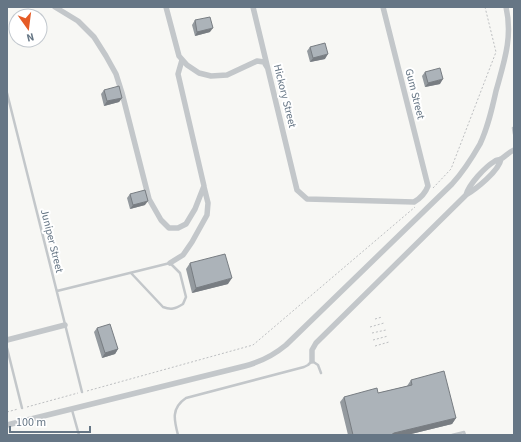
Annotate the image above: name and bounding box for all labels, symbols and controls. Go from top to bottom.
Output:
north arrow [8,8,48,48]
text: N [25,29,36,45]
street label: Hickory Street [270,63,300,130]
street label: Gum Street [401,67,429,121]
street label: Juniper Street [37,208,67,275]
scale bar [10,408,90,434]
text: 100 m [16,414,46,431]

